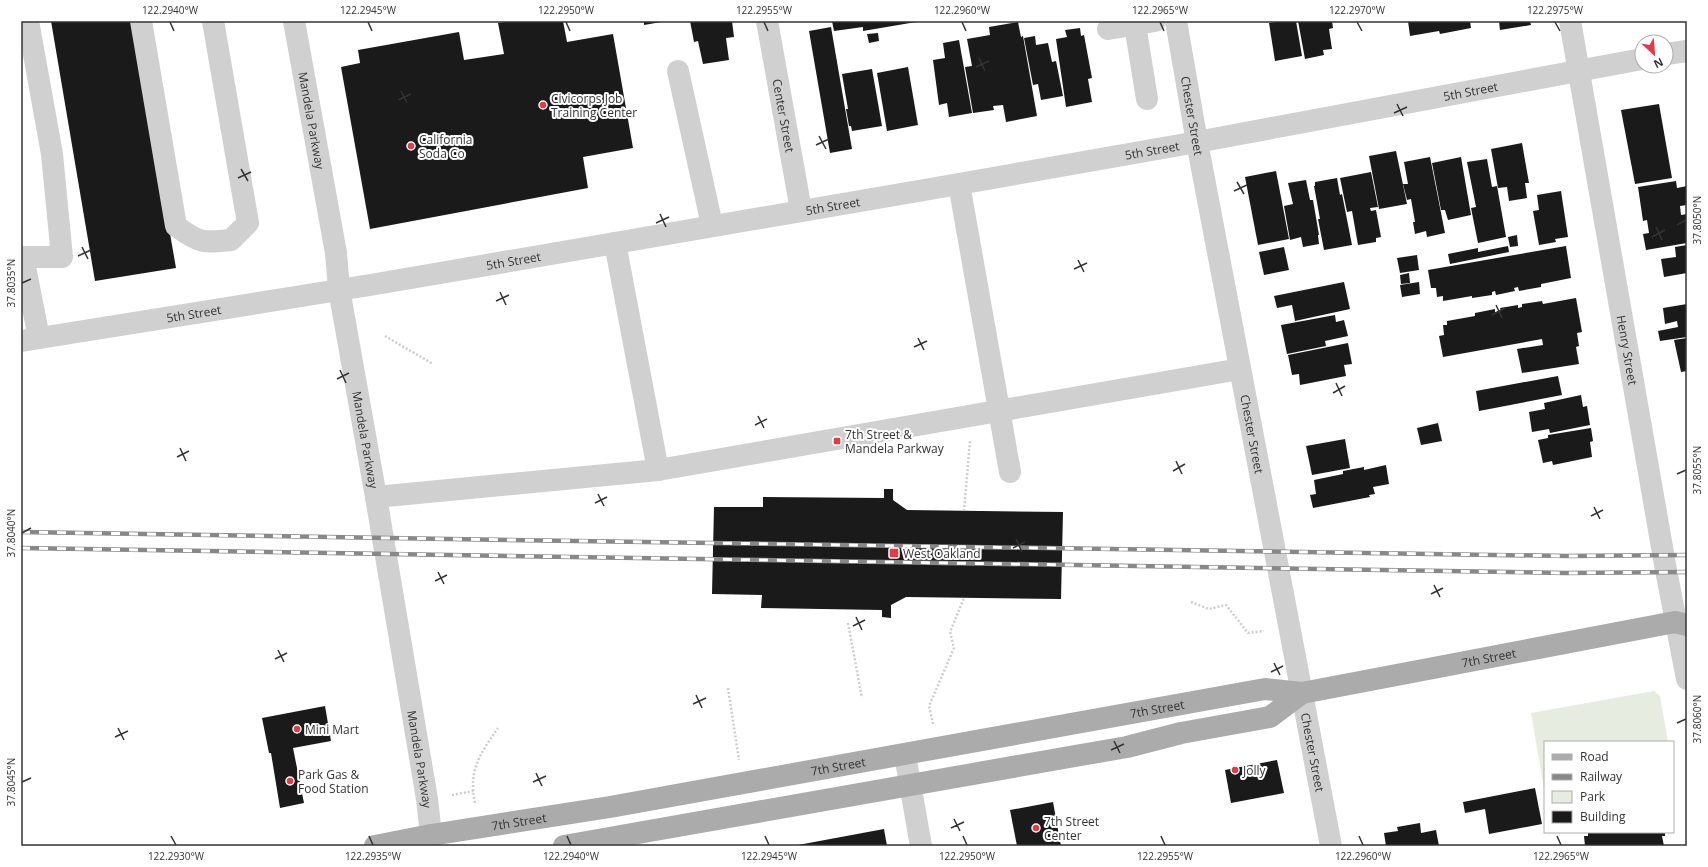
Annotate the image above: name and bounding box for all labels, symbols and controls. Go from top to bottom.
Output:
text: 122.2940°W [142,3,199,17]
text: 122.2945°W [340,3,397,17]
text: 122.2950°W [538,3,595,17]
text: 122.2955°W [736,3,793,17]
text: 122.2960°W [934,3,991,17]
text: 122.2965°W [1132,3,1189,17]
text: 122.2970°W [1329,3,1386,17]
text: 122.2975°W [1527,3,1584,17]
north arrow [1634,34,1674,74]
text: N [1651,55,1666,72]
street label: Mandela Parkway [295,70,329,172]
street label: Chester Street [1177,75,1208,157]
street label: Center Street [769,77,799,154]
street label: 5th Street [1442,78,1499,104]
place label: Civicorps Job Training Center [551,90,637,121]
marker: Civicorps Job Training Center [538,100,548,110]
place label: California Soda Co [419,131,473,162]
street label: 5th Street [1123,137,1181,163]
marker: California Soda Co [406,141,416,151]
street label: 5th Street [804,193,861,219]
text: 37.8050°N [1690,196,1704,244]
street label: 5th Street [485,247,542,273]
text: 37.8035°N [4,259,18,307]
street label: 5th Street [165,300,222,326]
street label: Henry Street [1613,314,1642,386]
street label: Mandela Parkway [349,390,383,491]
street label: Chester Street [1237,393,1268,475]
place label: 7th Street & Mandela Parkway [845,426,945,457]
marker: 7th Street & Mandela Parkway [832,436,842,446]
text: 37.8055°N [1690,446,1704,494]
text: 37.8040°N [4,509,18,557]
place label: West Oakland [903,545,981,562]
marker: West Oakland [888,547,900,559]
street label: 7th Street [1460,644,1517,671]
street label: 7th Street [1128,695,1186,722]
text: 37.8060°N [1690,695,1704,743]
street label: Mandela Parkway [404,709,437,810]
street label: Chester Street [1297,711,1329,793]
place label: Mini Mart [305,721,359,738]
marker: Mini Mart [292,724,302,734]
legend [1544,741,1674,833]
text: Road [1580,748,1609,765]
street label: 7th Street [809,753,867,779]
text: 37.8045°N [4,758,18,806]
place label: Jolly [1242,762,1267,779]
marker: Jolly [1230,765,1240,775]
place label: Park Gas & Food Station [298,766,369,797]
text: Railway [1580,768,1623,785]
marker: Park Gas & Food Station [285,776,295,786]
text: Park [1580,788,1606,805]
text: Building [1580,808,1626,825]
street label: 7th Street [490,809,547,834]
place label: 7th Street Center [1044,813,1099,844]
marker: 7th Street Center [1031,823,1041,833]
text: 122.2930°W [148,849,205,863]
text: 122.2935°W [345,849,402,863]
text: 122.2940°W [543,849,600,863]
text: 122.2945°W [741,849,798,863]
text: 122.2950°W [939,849,996,863]
text: 122.2955°W [1137,849,1194,863]
text: 122.2960°W [1335,849,1392,863]
text: 122.2965°W [1533,849,1590,863]

